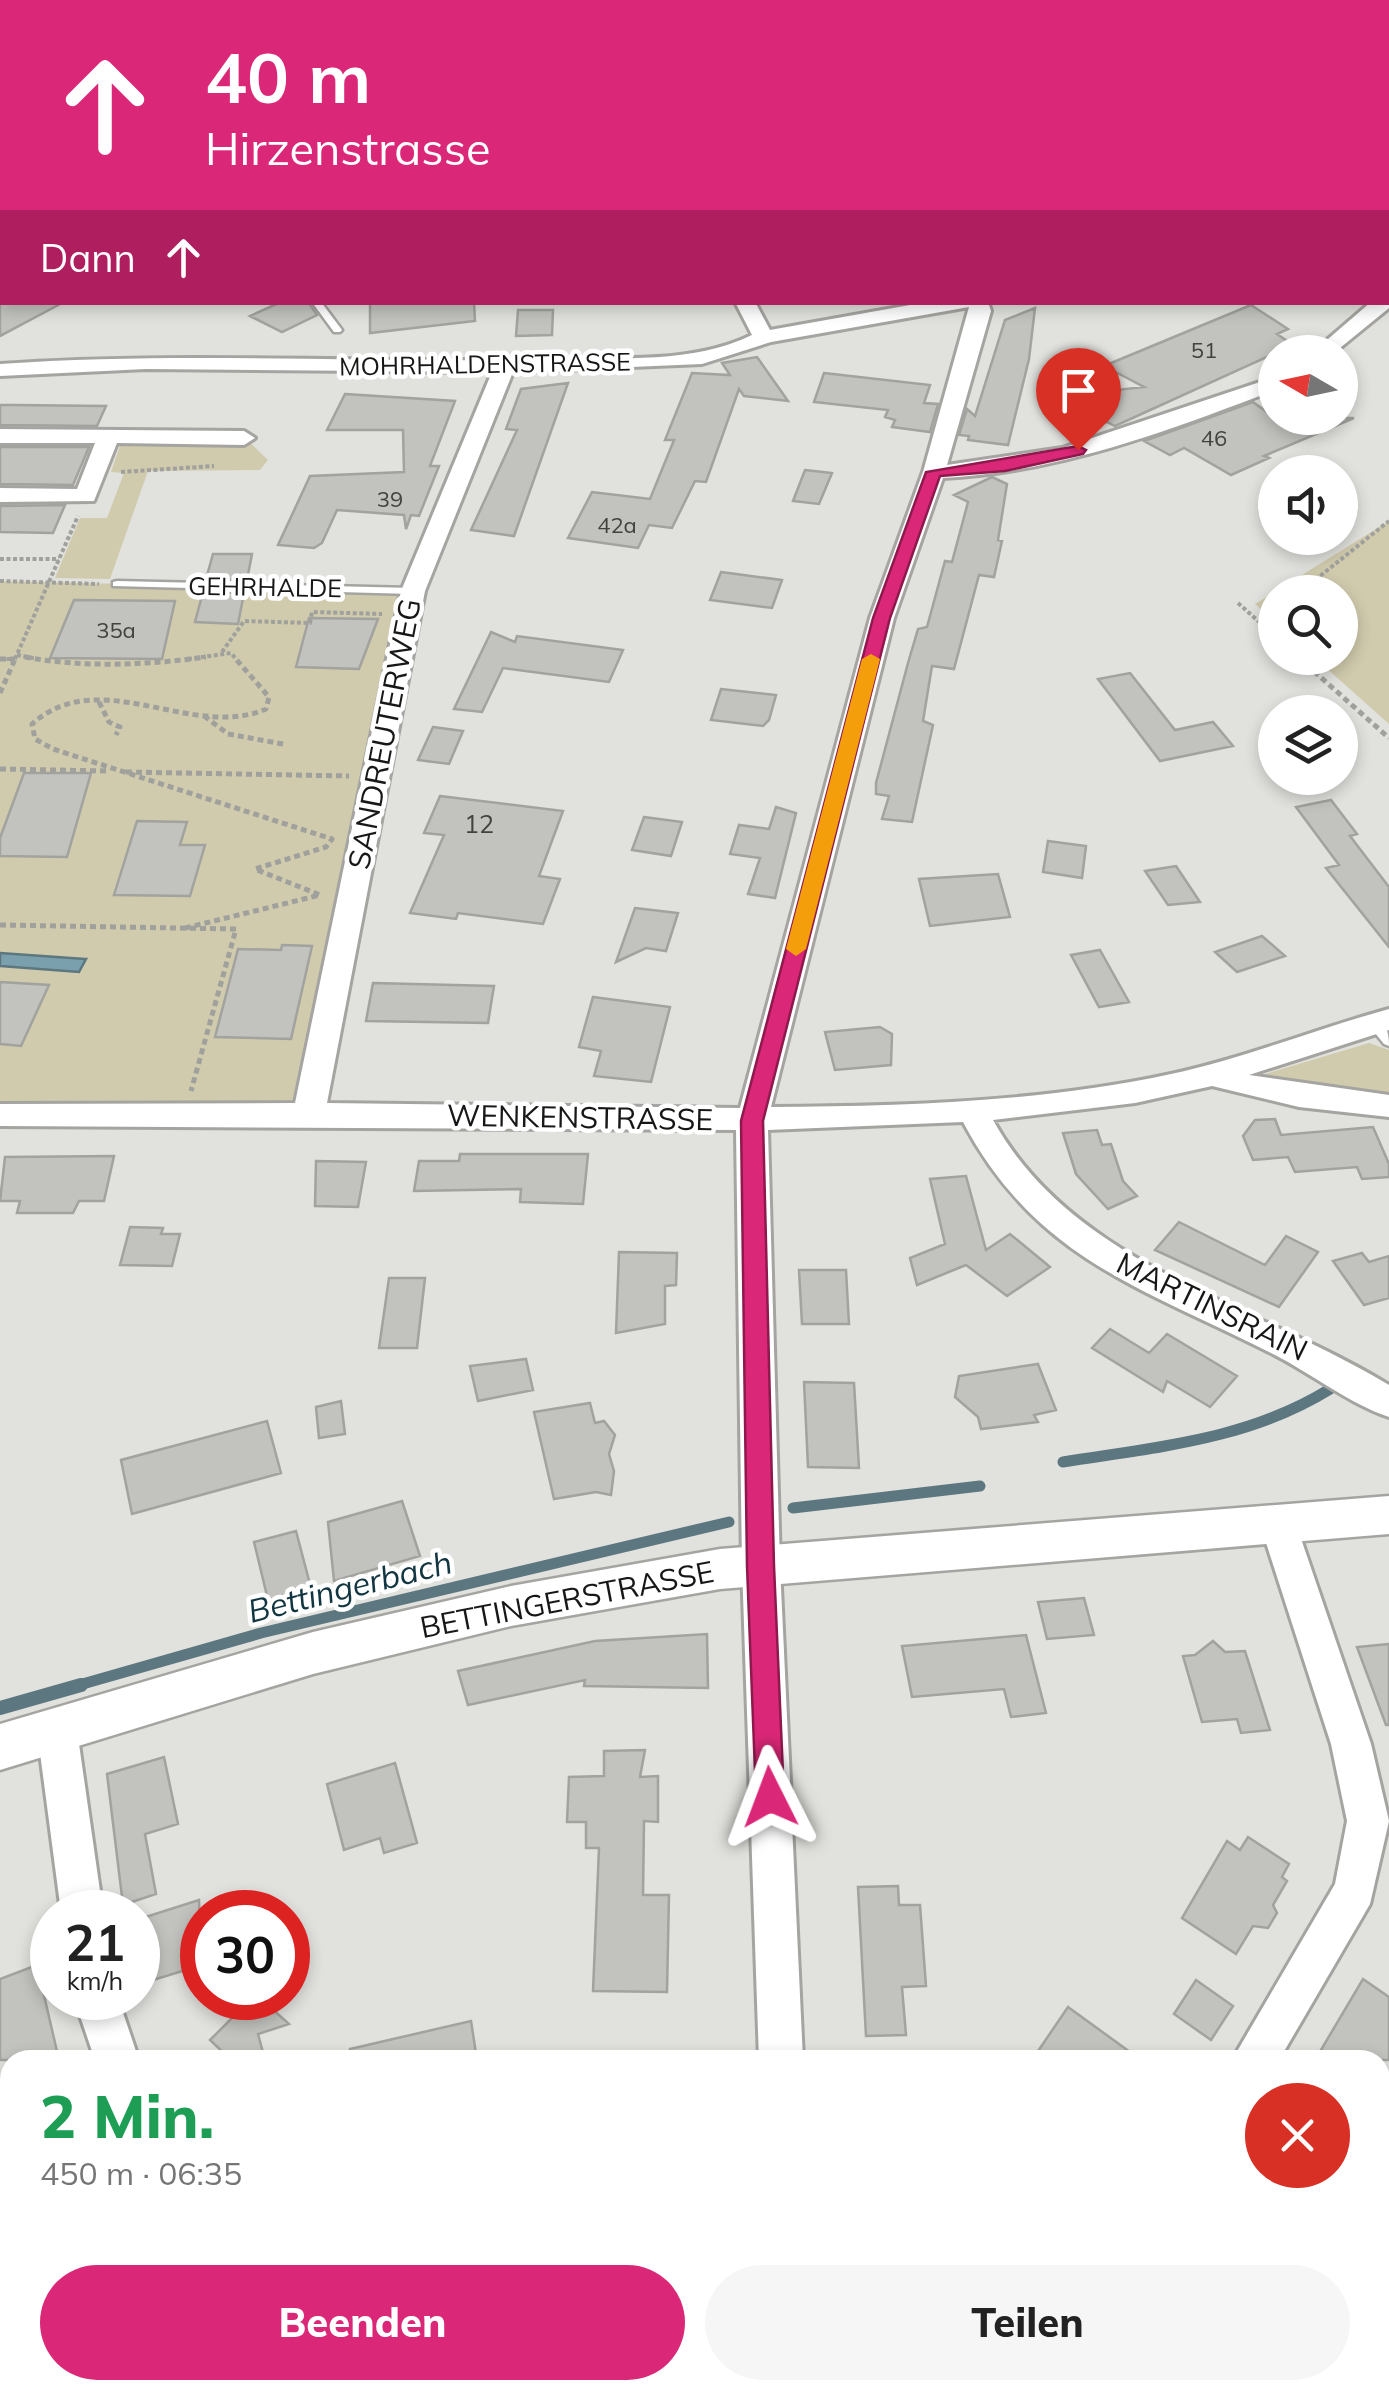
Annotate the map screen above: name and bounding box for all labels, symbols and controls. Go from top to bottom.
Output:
text: 40 m [205,33,371,121]
icon: ahead [40,40,170,170]
text: Hirzenstrasse [205,120,490,176]
icon: ahead [156,230,211,285]
text: Dann [40,234,136,282]
north arrow [1258,335,1358,435]
map controls [1258,335,1358,795]
house number: 51 [1191,336,1217,364]
street label: MOHRHALDENSTRASSE [339,345,631,382]
pin [1036,348,1121,451]
icon: arrive [1051,363,1106,418]
house number: 46 [1201,424,1227,452]
button: sound [1258,455,1358,555]
house number: 39 [377,485,403,513]
house number: 42a [597,511,637,539]
street label: GEHRHALDE [188,570,342,603]
button: search [1258,575,1358,675]
street label: SANDREUTERWEG [339,595,429,872]
house number: 35a [96,616,136,644]
button: layers [1258,695,1358,795]
house number: 12 [464,808,494,839]
street label: WENKENSTRASSE [447,1096,713,1138]
street label: MARTINSRAIN [1111,1244,1314,1369]
water label: Bettingerbach [244,1541,456,1631]
street label: BETTINGERSTRASSE [417,1552,717,1646]
position arrow [718,1745,822,1849]
speed limit sign: 30 [180,1890,310,2020]
text: 21 [65,1911,125,1974]
text: km/h [67,1965,123,1996]
text: 2 Min. [40,2078,214,2153]
button: close [1245,2083,1350,2188]
text: 450 m · 06:35 [40,2153,242,2193]
button: Beenden [40,2265,685,2380]
button: Teilen [705,2265,1350,2380]

